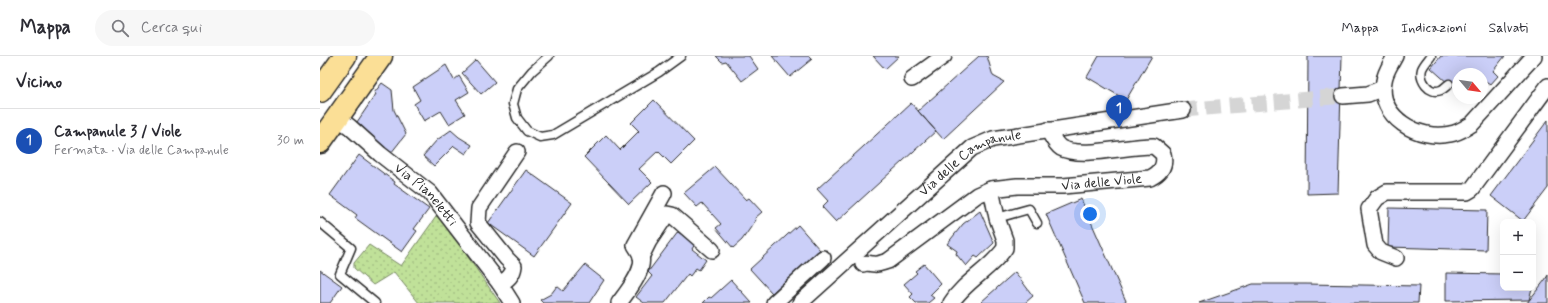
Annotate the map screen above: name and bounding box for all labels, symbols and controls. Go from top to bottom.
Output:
search box [95,10,375,46]
text: Mappa [20,15,71,40]
icon: search [109,17,131,39]
text: Cerca qui [141,18,202,38]
text: Mappa [1341,19,1379,37]
text: Indicazioni [1401,19,1466,37]
text: Salvati [1488,19,1528,37]
north arrow [1452,68,1488,104]
text: Vicino [16,71,62,93]
pin: 1 [1106,95,1132,128]
text: Campanule 3 / Viole [54,122,182,142]
street label: Via delle Campanule [915,126,1023,201]
text: 1 [26,132,32,149]
text: 30 m [277,132,304,149]
text: Fermata · Via delle Campanule [54,142,229,159]
street label: Via Pianeletti [390,159,461,230]
street label: Via delle Viole [1061,170,1143,195]
your location [1080,204,1100,224]
map controls [1500,219,1536,291]
button: + [1500,219,1536,255]
button: − [1500,255,1536,291]

